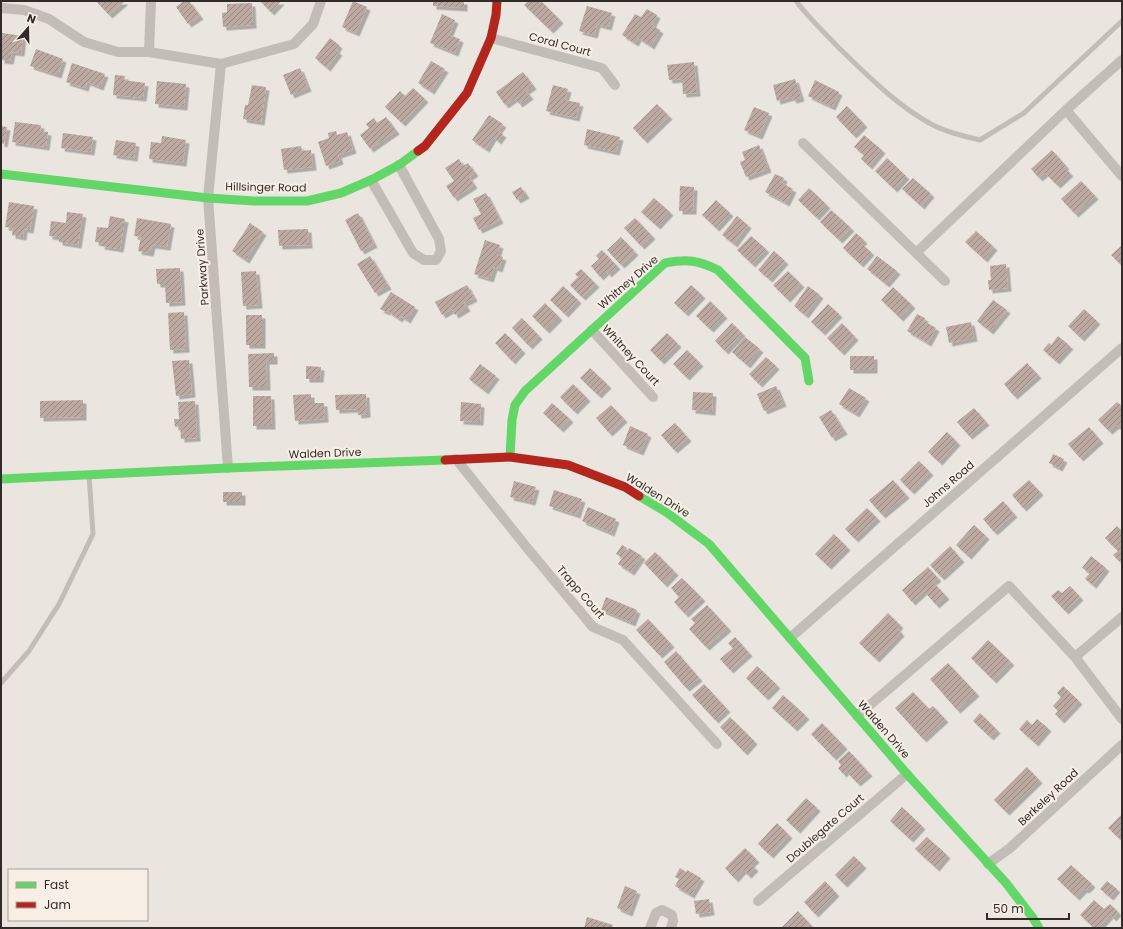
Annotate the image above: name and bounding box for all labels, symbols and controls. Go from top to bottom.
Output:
north arrow [8,8,48,48]
text: N [25,10,38,28]
street label: Coral Court [527,28,593,60]
street label: Hillsinger Road [225,178,307,196]
street label: Parkway Drive [191,228,213,306]
street label: Whitney Drive [594,251,662,313]
street label: Whitney Court [598,321,664,389]
street label: Walden Drive [288,444,362,462]
street label: Johns Road [919,457,977,511]
street label: Walden Drive [623,469,693,521]
street label: Trapp Court [553,562,609,622]
street label: Walden Drive [854,696,914,762]
street label: Berkeley Road [1014,765,1082,829]
street label: Doublegate Court [783,790,867,866]
legend [8,869,148,921]
text: Fast [44,876,69,893]
scale bar [987,895,1069,921]
text: Jam [44,896,71,913]
text: 50 m [993,900,1024,917]

